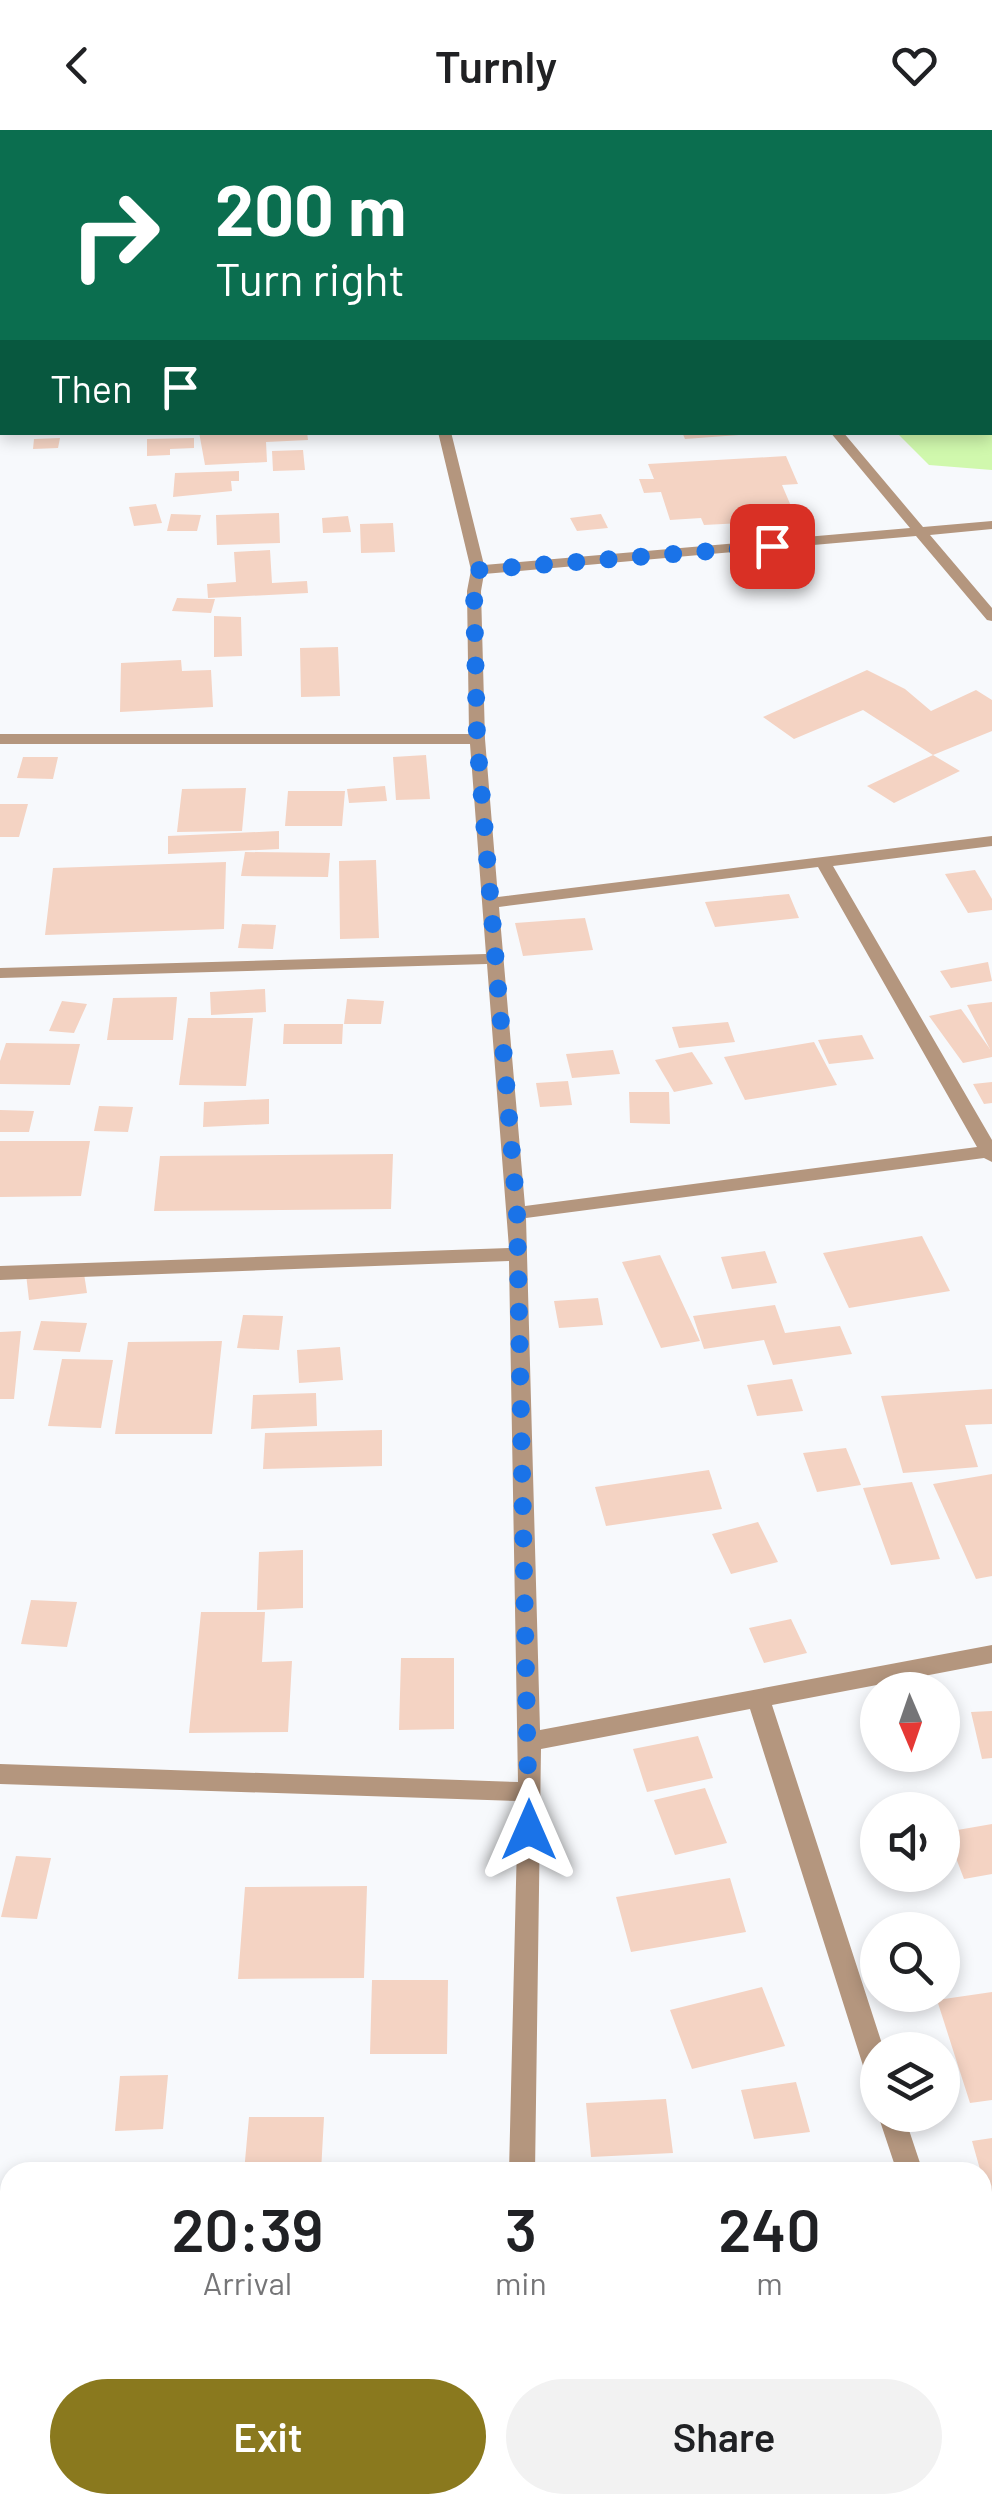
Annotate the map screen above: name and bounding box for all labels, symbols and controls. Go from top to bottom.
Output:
icon: back [50,38,105,93]
text: Turnly [435,38,557,92]
icon: heart [887,38,942,93]
text: 200 m [215,166,406,250]
icon: right [50,170,180,300]
text: Turn right [215,251,405,305]
icon: arrive [153,360,208,415]
text: Then [50,365,133,411]
pin [730,504,815,589]
icon: arrive [745,519,800,574]
north arrow [860,1672,960,1772]
map controls [860,1672,960,2132]
position arrow [477,1778,581,1882]
button: sound [860,1792,960,1892]
button: search [860,1912,960,2012]
button: layers [860,2032,960,2132]
text: 20:39 [171,2192,323,2264]
text: 3 [505,2192,537,2264]
text: 240 [718,2192,821,2264]
text: Arrival [203,2263,292,2301]
text: min [495,2263,547,2301]
text: m [756,2263,783,2301]
button: Exit [50,2379,486,2494]
button: Share [506,2379,942,2494]

